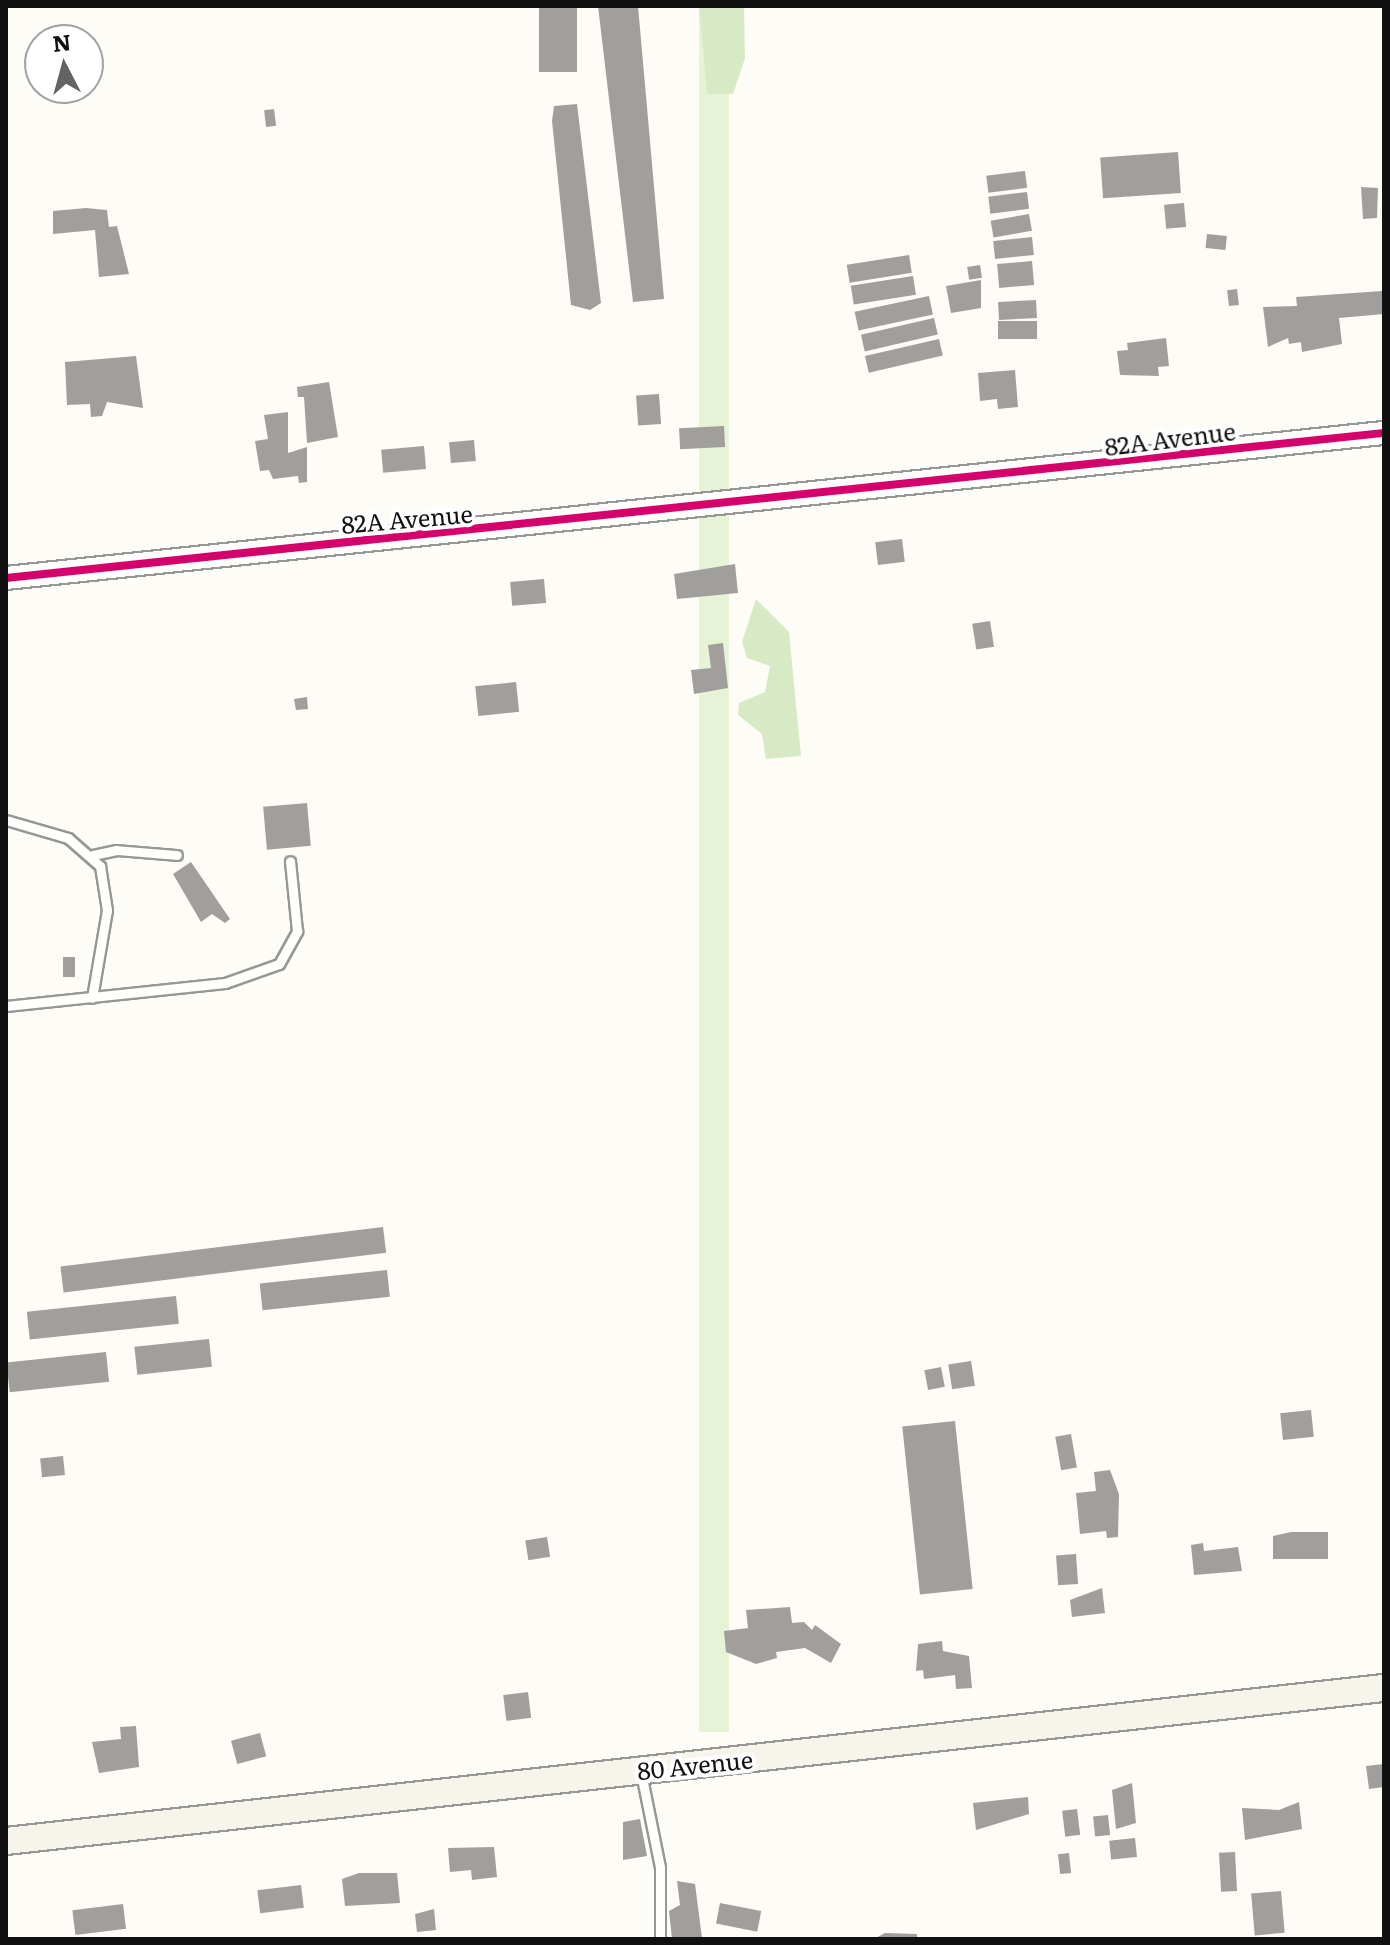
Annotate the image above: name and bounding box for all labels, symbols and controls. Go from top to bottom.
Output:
north arrow [24,24,104,104]
text: N [51,24,73,59]
street label: 82A Avenue [1103,416,1237,460]
street label: 82A Avenue [340,498,474,538]
street label: 80 Avenue [636,1744,754,1784]

